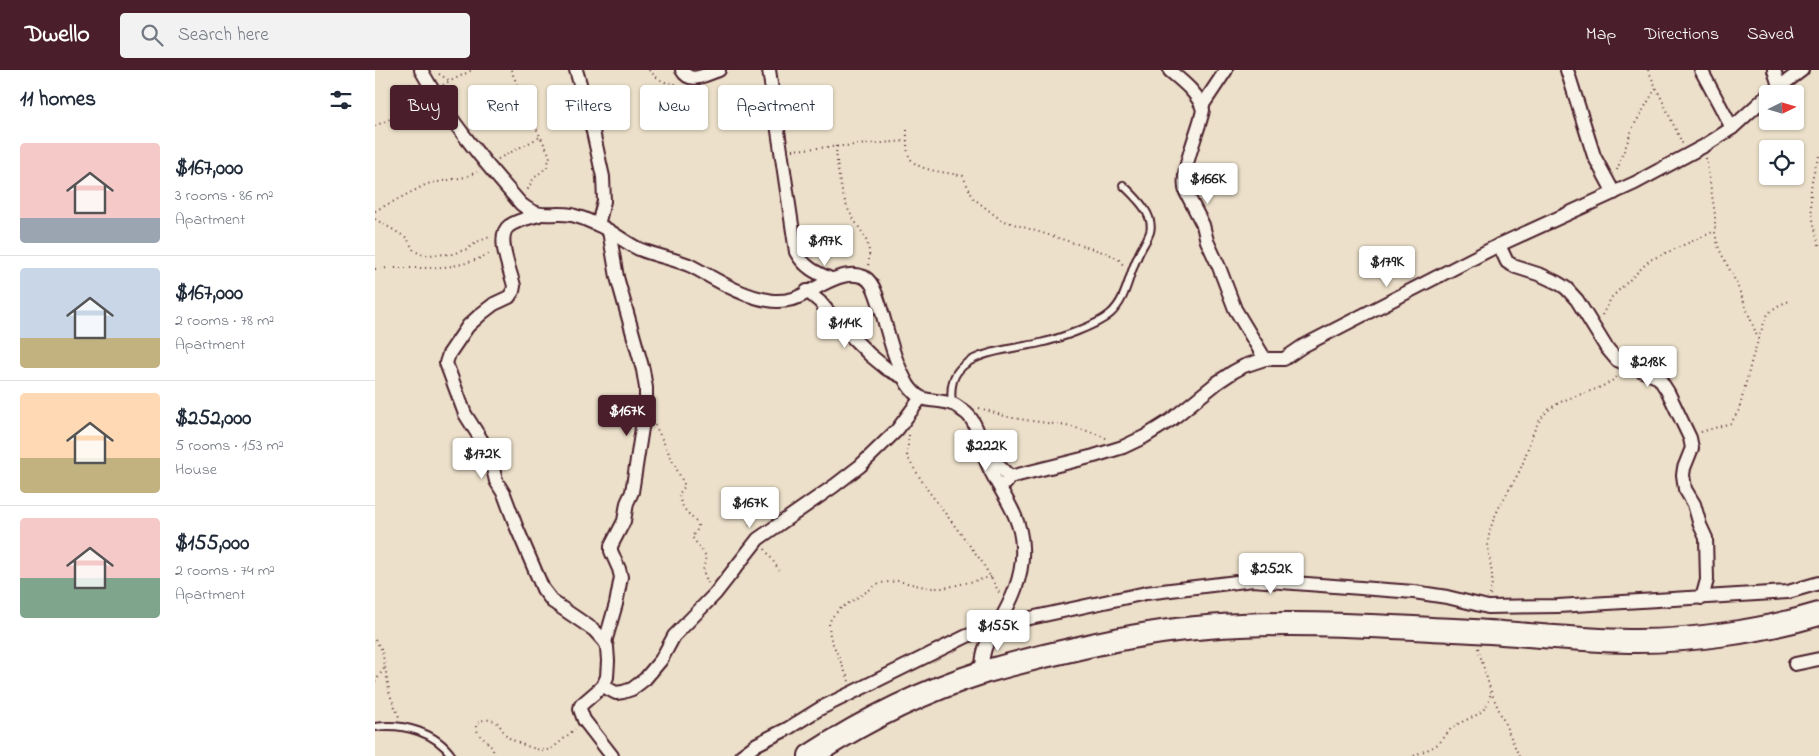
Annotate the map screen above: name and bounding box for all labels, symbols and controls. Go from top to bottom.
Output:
search box [120,13,470,58]
text: Dwello [25,18,90,53]
icon: search [138,21,166,49]
text: Search here [178,22,269,49]
text: Map [1586,22,1616,48]
text: Directions [1644,22,1719,48]
text: Saved [1747,22,1794,48]
text: 11 homes [20,85,96,115]
chip: Buy [390,85,458,130]
chip: Rent [468,85,537,130]
chip: Filters [547,85,630,130]
chip: New [640,85,708,130]
chip: Apartment [718,85,833,130]
north arrow [1759,85,1804,130]
map controls [1759,85,1804,185]
icon: filters [327,86,355,114]
button: locate [1759,140,1804,185]
text: $167,000 [175,154,243,184]
pin: $166K [1173,162,1243,205]
icon: home [60,163,120,223]
text: $166K [1190,167,1226,191]
text: 3 rooms · 86 m² [175,184,273,208]
text: Apartment [175,208,245,232]
pin: $197K [790,224,860,267]
text: $197K [808,229,842,253]
pin: $179K [1352,246,1422,288]
text: $179K [1370,250,1404,274]
text: $167,000 [175,279,243,309]
icon: home [60,288,120,348]
pin: $114K [810,306,880,349]
text: 2 rooms · 78 m² [175,309,274,333]
text: $114K [828,311,862,335]
text: Apartment [175,333,245,357]
pin: $218K [1613,346,1683,388]
text: $218K [1630,350,1666,374]
pin: $167K [592,394,662,437]
text: $167K [609,399,645,423]
text: $252,000 [175,404,251,434]
icon: home [60,413,120,473]
pin: $222K [951,430,1021,472]
text: 5 rooms · 153 m² [175,434,284,458]
text: $222K [965,434,1007,458]
pin: $172K [447,438,517,480]
text: $172K [463,442,501,466]
text: House [175,458,217,482]
pin: $167K [715,486,785,529]
text: $167K [732,491,768,515]
text: $155,000 [175,529,249,559]
icon: home [60,538,120,598]
pin: $252K [1236,552,1306,595]
text: $252K [1250,557,1292,581]
text: 2 rooms · 74 m² [175,559,275,583]
text: Apartment [175,583,245,607]
pin: $155K [963,610,1033,652]
text: $155K [978,614,1018,638]

